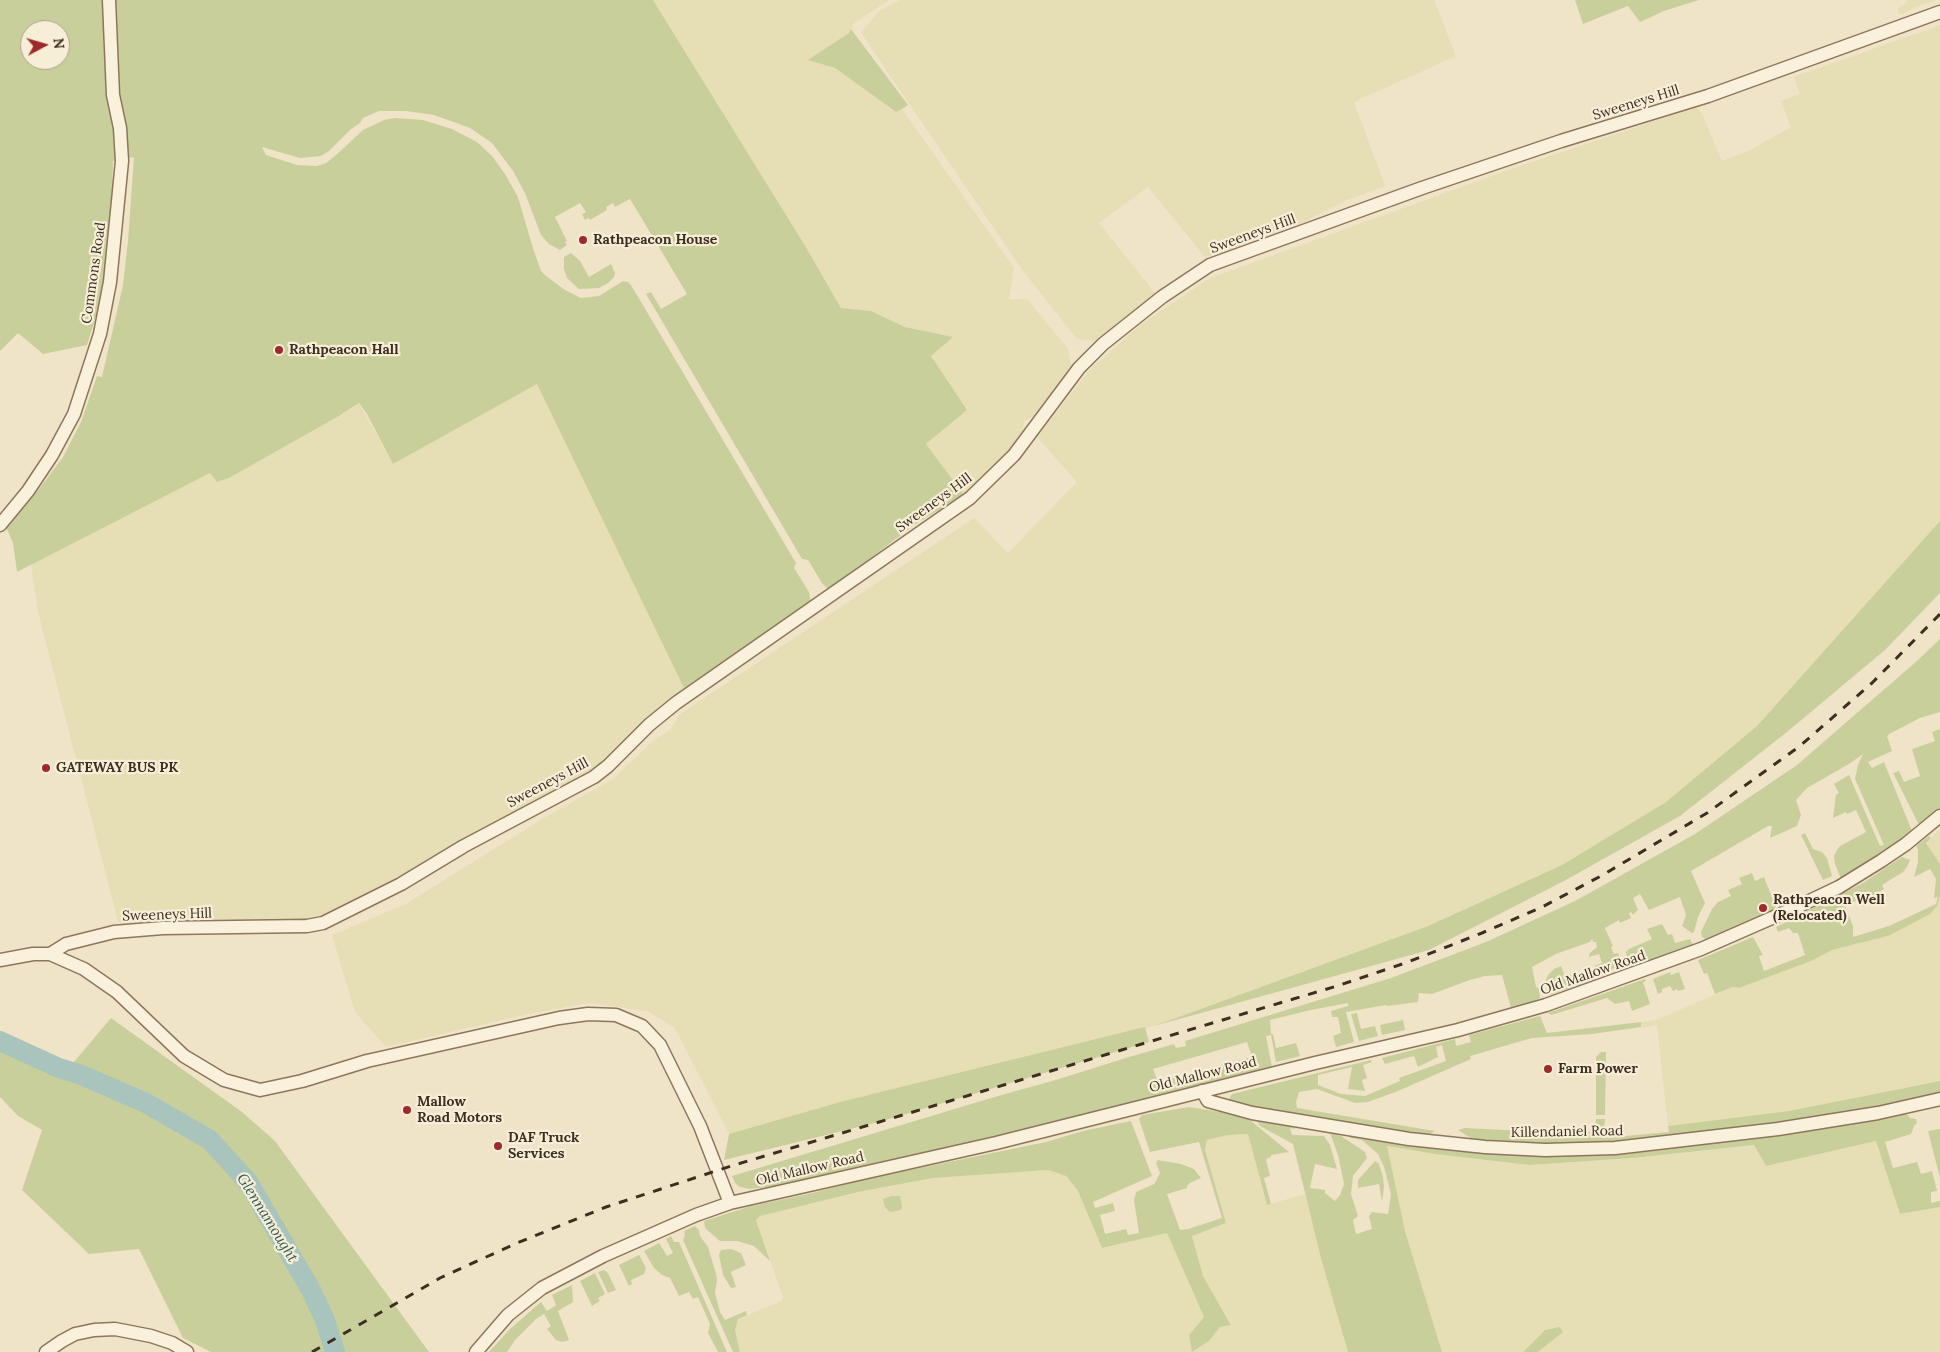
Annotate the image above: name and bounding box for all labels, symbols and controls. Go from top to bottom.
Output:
north arrow [20,20,70,70]
text: N [49,37,68,50]
street label: Sweeneys Hill [1591,82,1681,124]
street label: Sweeneys Hill [1208,211,1298,257]
street label: Commons Road [79,221,109,325]
place label: Rathpeacon House [593,232,717,248]
marker: Rathpeacon House [577,234,589,246]
place label: Rathpeacon Hall [289,342,399,358]
marker: Rathpeacon Hall [273,344,285,356]
street label: Sweeneys Hill [893,470,975,536]
street label: Sweeneys Hill [504,754,592,812]
place label: GATEWAY BUS PK [56,760,178,776]
marker: GATEWAY BUS PK [40,762,52,774]
place label: Rathpeacon Well (Relocated) [1773,892,1885,924]
marker: Rathpeacon Well (Relocated) [1757,902,1769,914]
street label: Sweeneys Hill [122,905,212,925]
street label: Old Mallow Road [1538,947,1648,999]
street label: Old Mallow Road [1148,1054,1258,1096]
place label: Farm Power [1558,1061,1638,1077]
marker: Farm Power [1542,1063,1554,1075]
place label: Mallow Road Motors [417,1094,502,1126]
marker: Mallow Road Motors [401,1104,413,1116]
street label: Killendaniel Road [1510,1123,1624,1141]
place label: DAF Truck Services [508,1130,579,1162]
marker: DAF Truck Services [492,1140,504,1152]
street label: Old Mallow Road [754,1148,866,1190]
water label: Glennamought [233,1170,301,1266]

